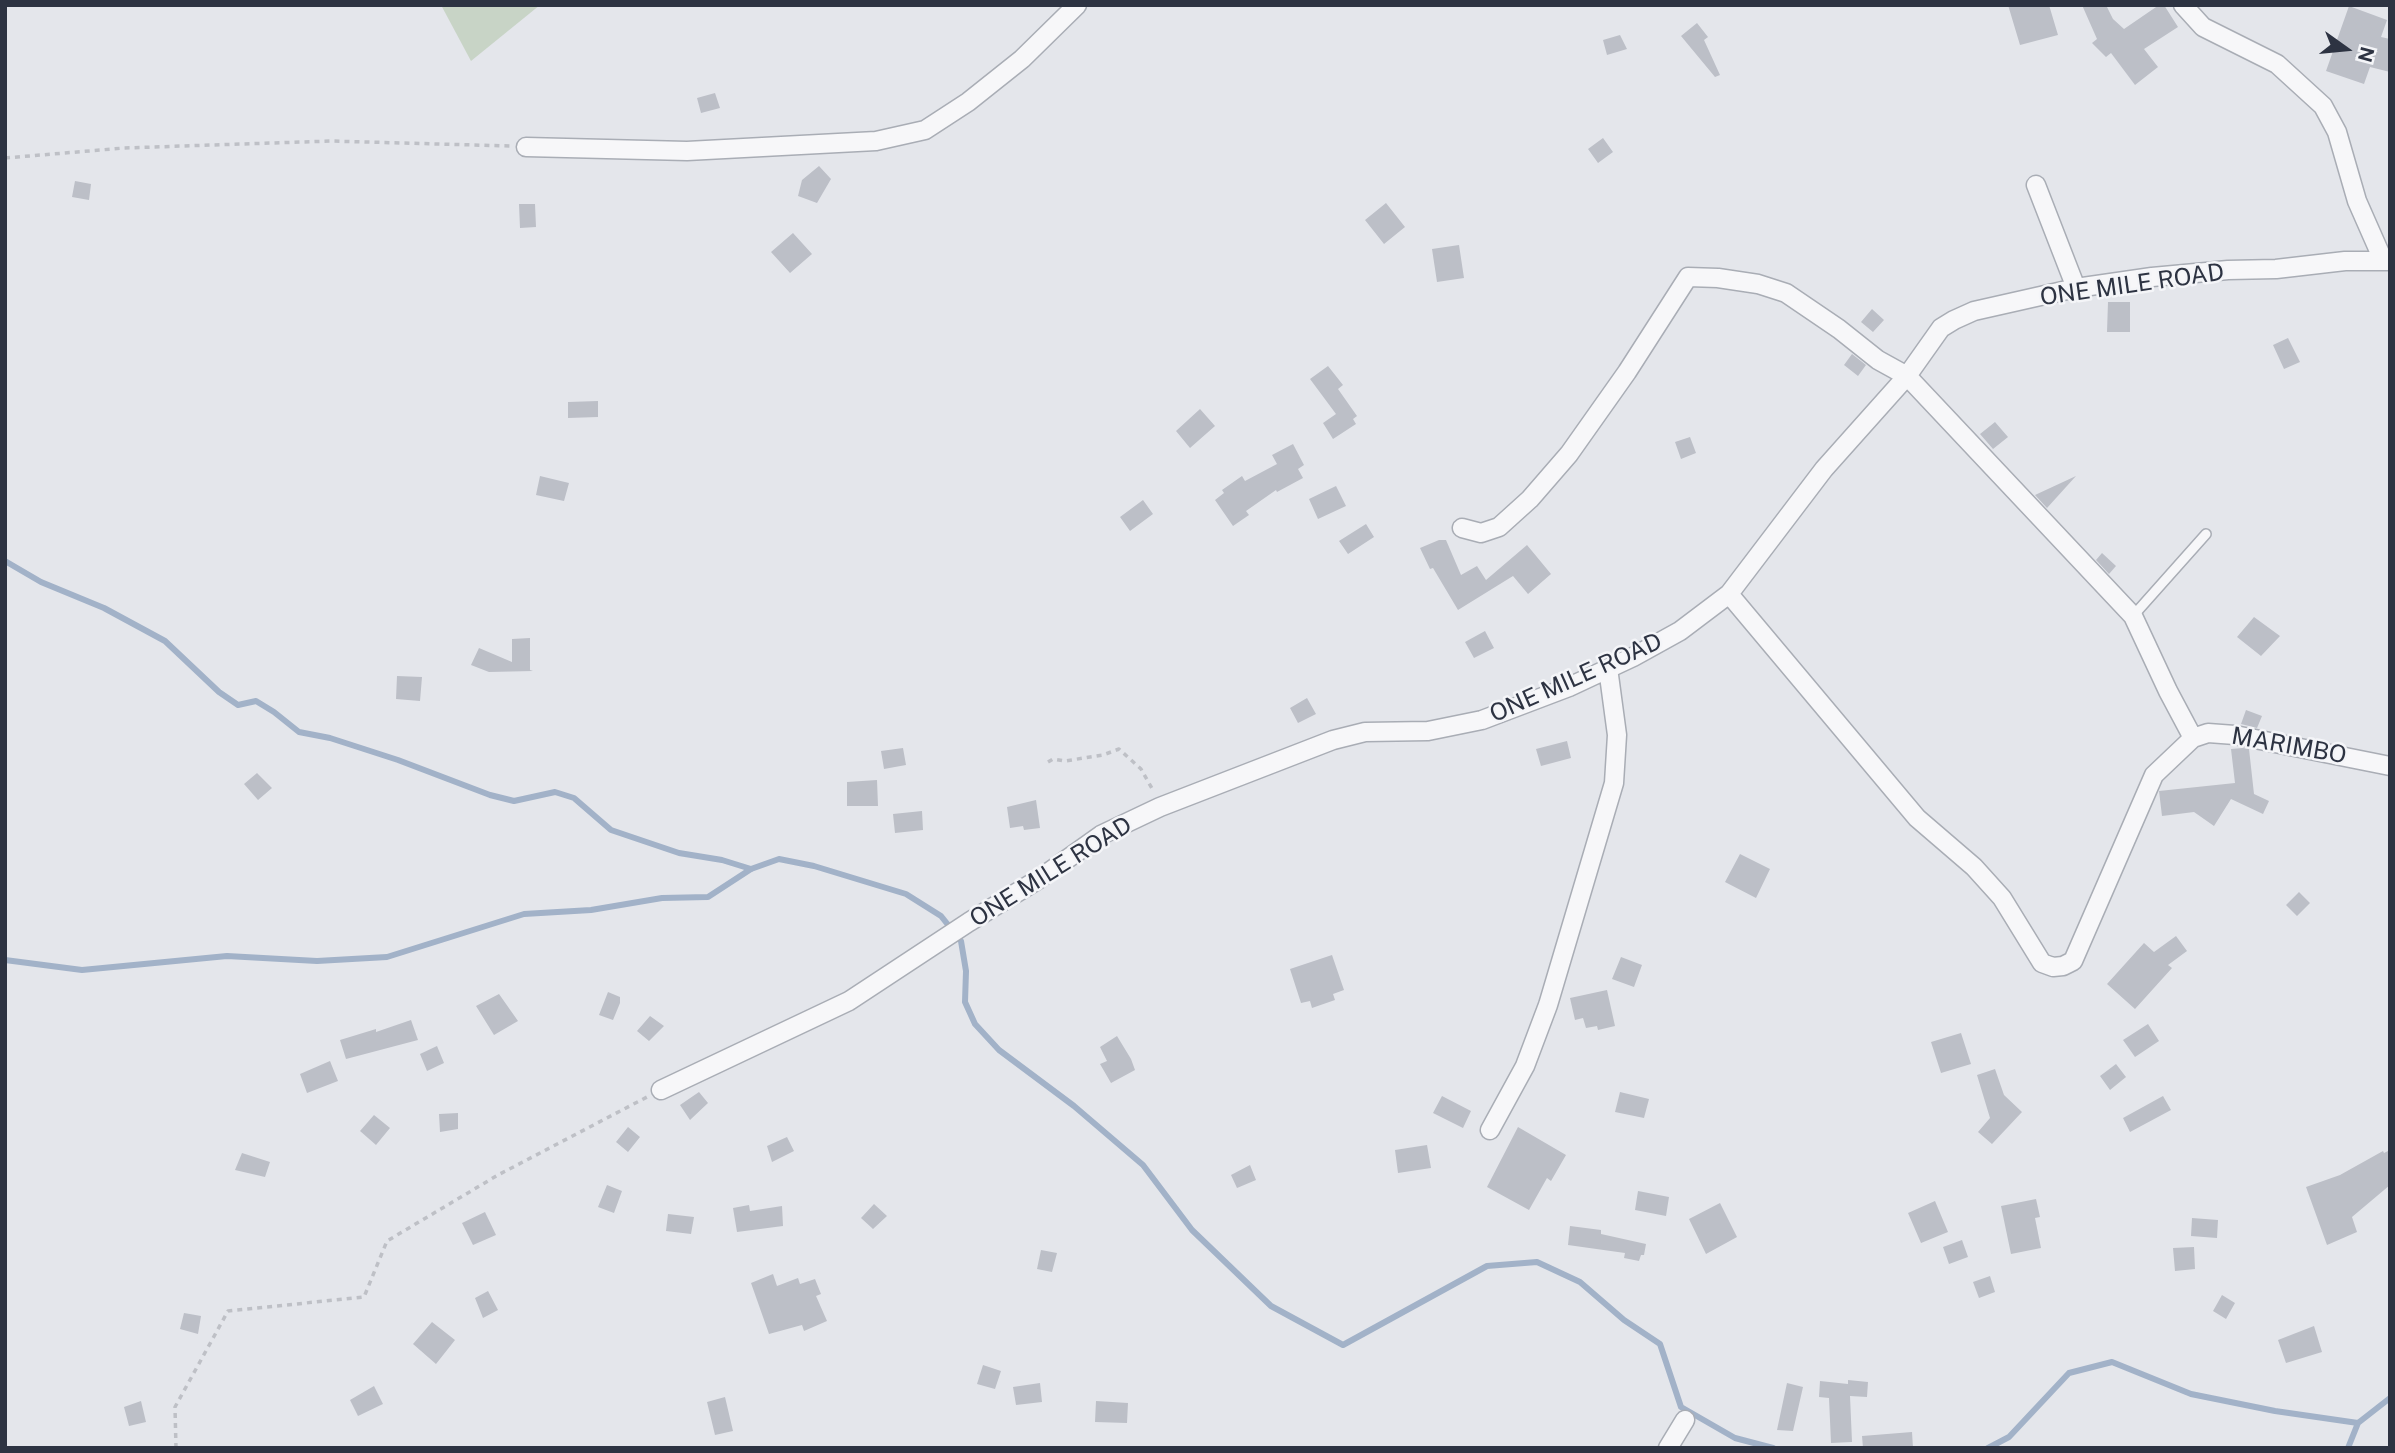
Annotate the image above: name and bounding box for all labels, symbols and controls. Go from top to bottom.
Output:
north arrow [2311,14,2381,84]
text: N [2354,44,2379,64]
street label: ONE MILE ROAD [2038,258,2226,312]
street label: ONE MILE ROAD [1485,627,1667,729]
street label: MARIMBO [2229,722,2349,770]
street label: ONE MILE ROAD [965,811,1137,933]

